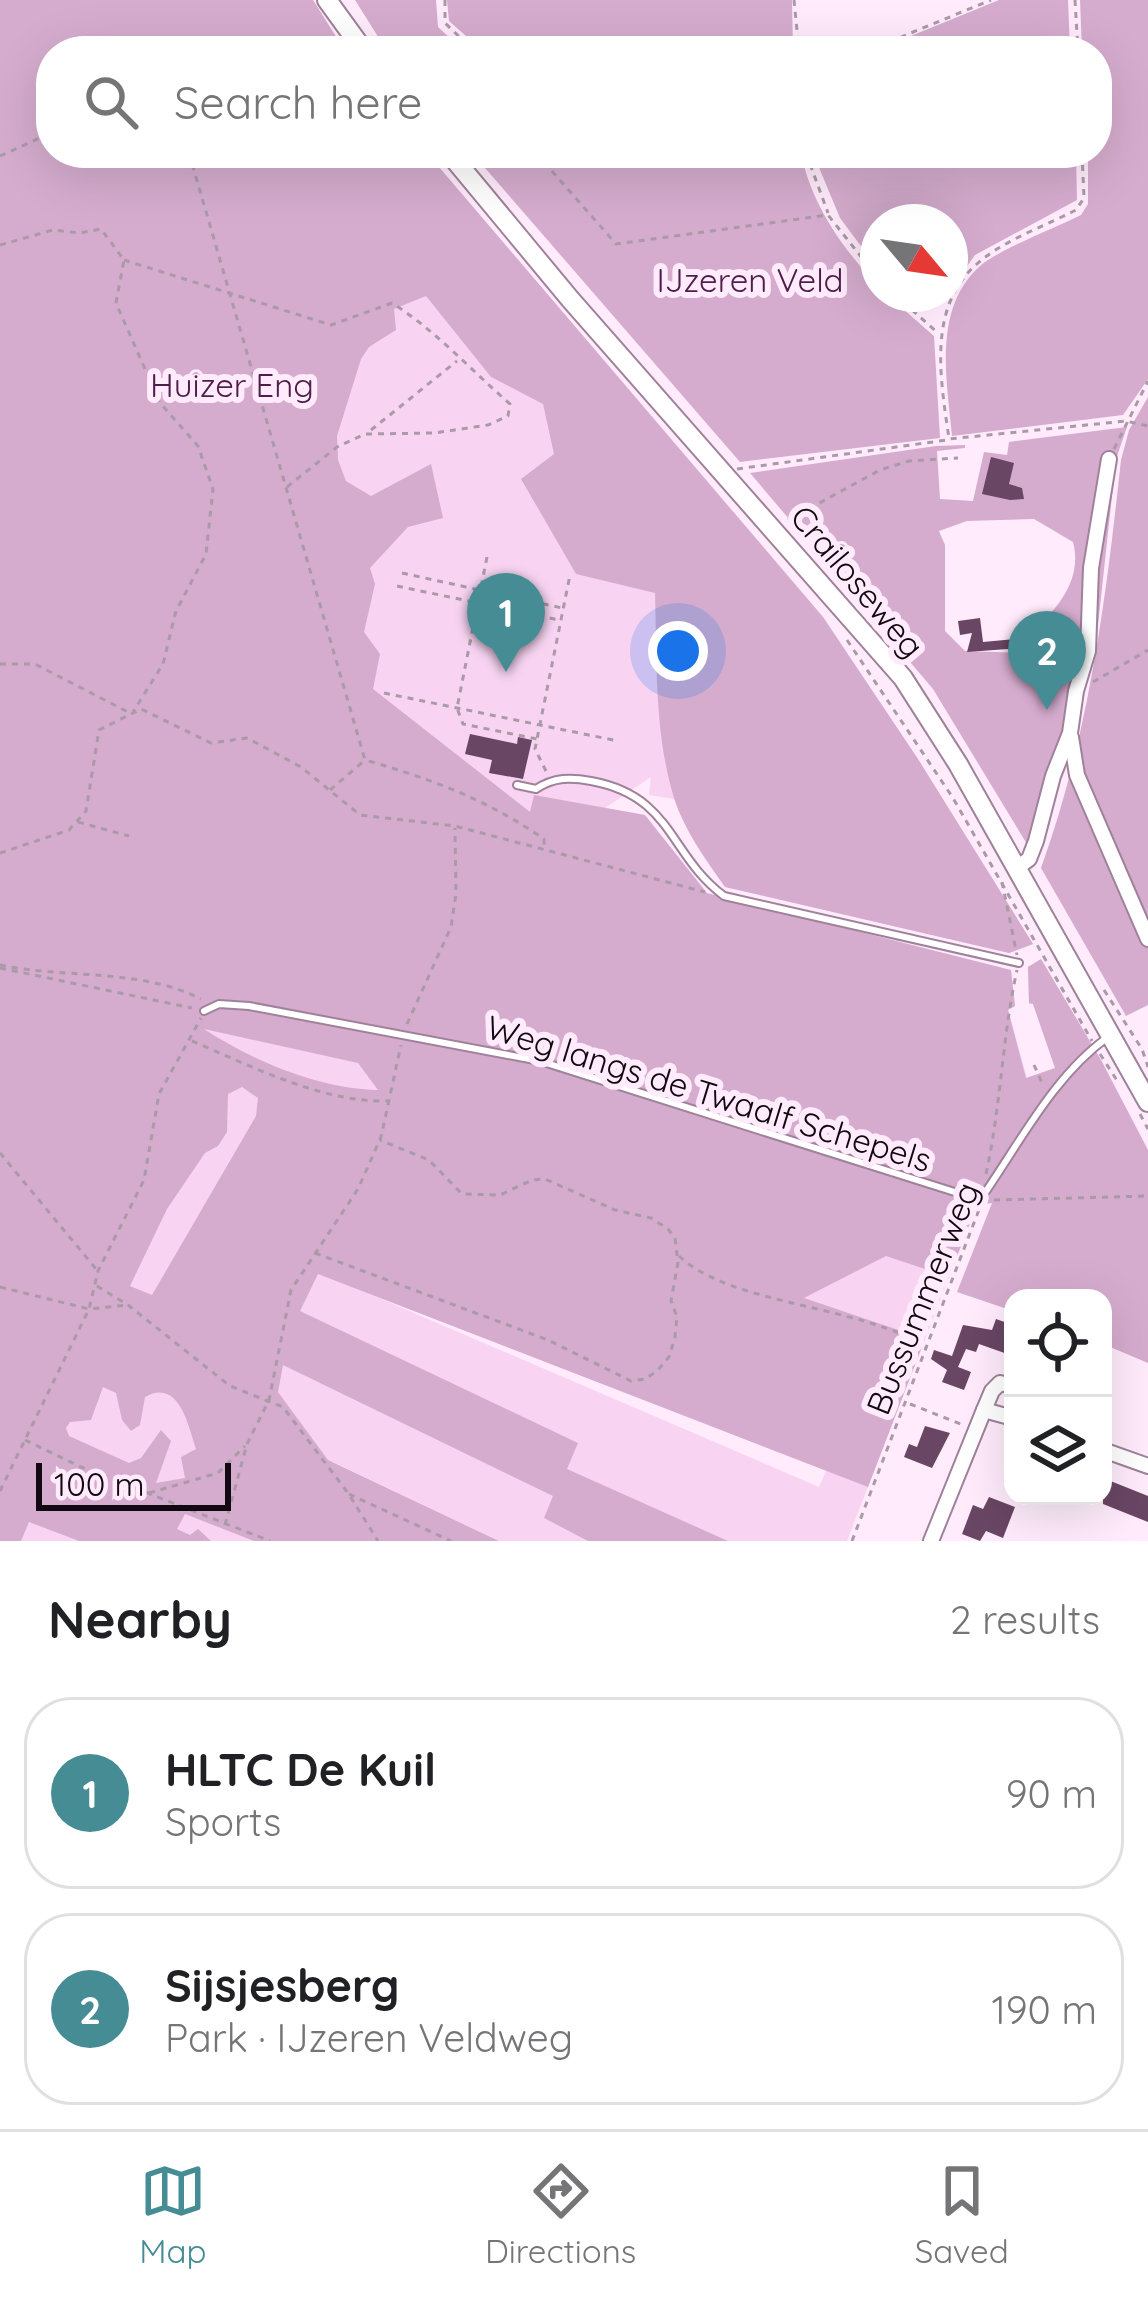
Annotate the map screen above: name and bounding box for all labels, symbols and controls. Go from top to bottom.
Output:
search box [36,36,1112,168]
icon: search [78,69,144,135]
text: Search here [174,74,422,130]
north arrow [860,204,968,312]
park label: IJzeren Veld [656,259,844,300]
park label: Huizer Eng [150,364,314,405]
street label: Crailoseweg [782,497,934,665]
pin: 1 [467,573,545,672]
pin: 2 [1008,611,1086,710]
your location [648,621,708,681]
street label: Weg langs de Twaalf Schepels [482,1006,936,1180]
street label: Bussummerweg [857,1176,987,1420]
map controls [1004,1289,1112,1505]
button: locate [1004,1289,1112,1397]
button: layers [1004,1397,1112,1505]
scale bar [36,1457,231,1510]
text: 100 m [54,1463,145,1504]
text: Nearby [48,1587,232,1651]
text: 2 results [950,1595,1100,1644]
text: HLTC De Kuil [165,1741,436,1797]
text: 1 [82,1769,98,1818]
text: 90 m [1006,1769,1097,1818]
text: Sports [165,1797,281,1846]
text: Sijsjesberg [165,1957,400,2013]
text: 2 [79,1985,101,2034]
text: 190 m [991,1985,1097,2034]
text: Park · IJzeren Veldweg [165,2013,573,2062]
tab: Map [139,2158,207,2271]
tab: Directions [485,2158,636,2271]
tab: Saved [915,2158,1009,2271]

